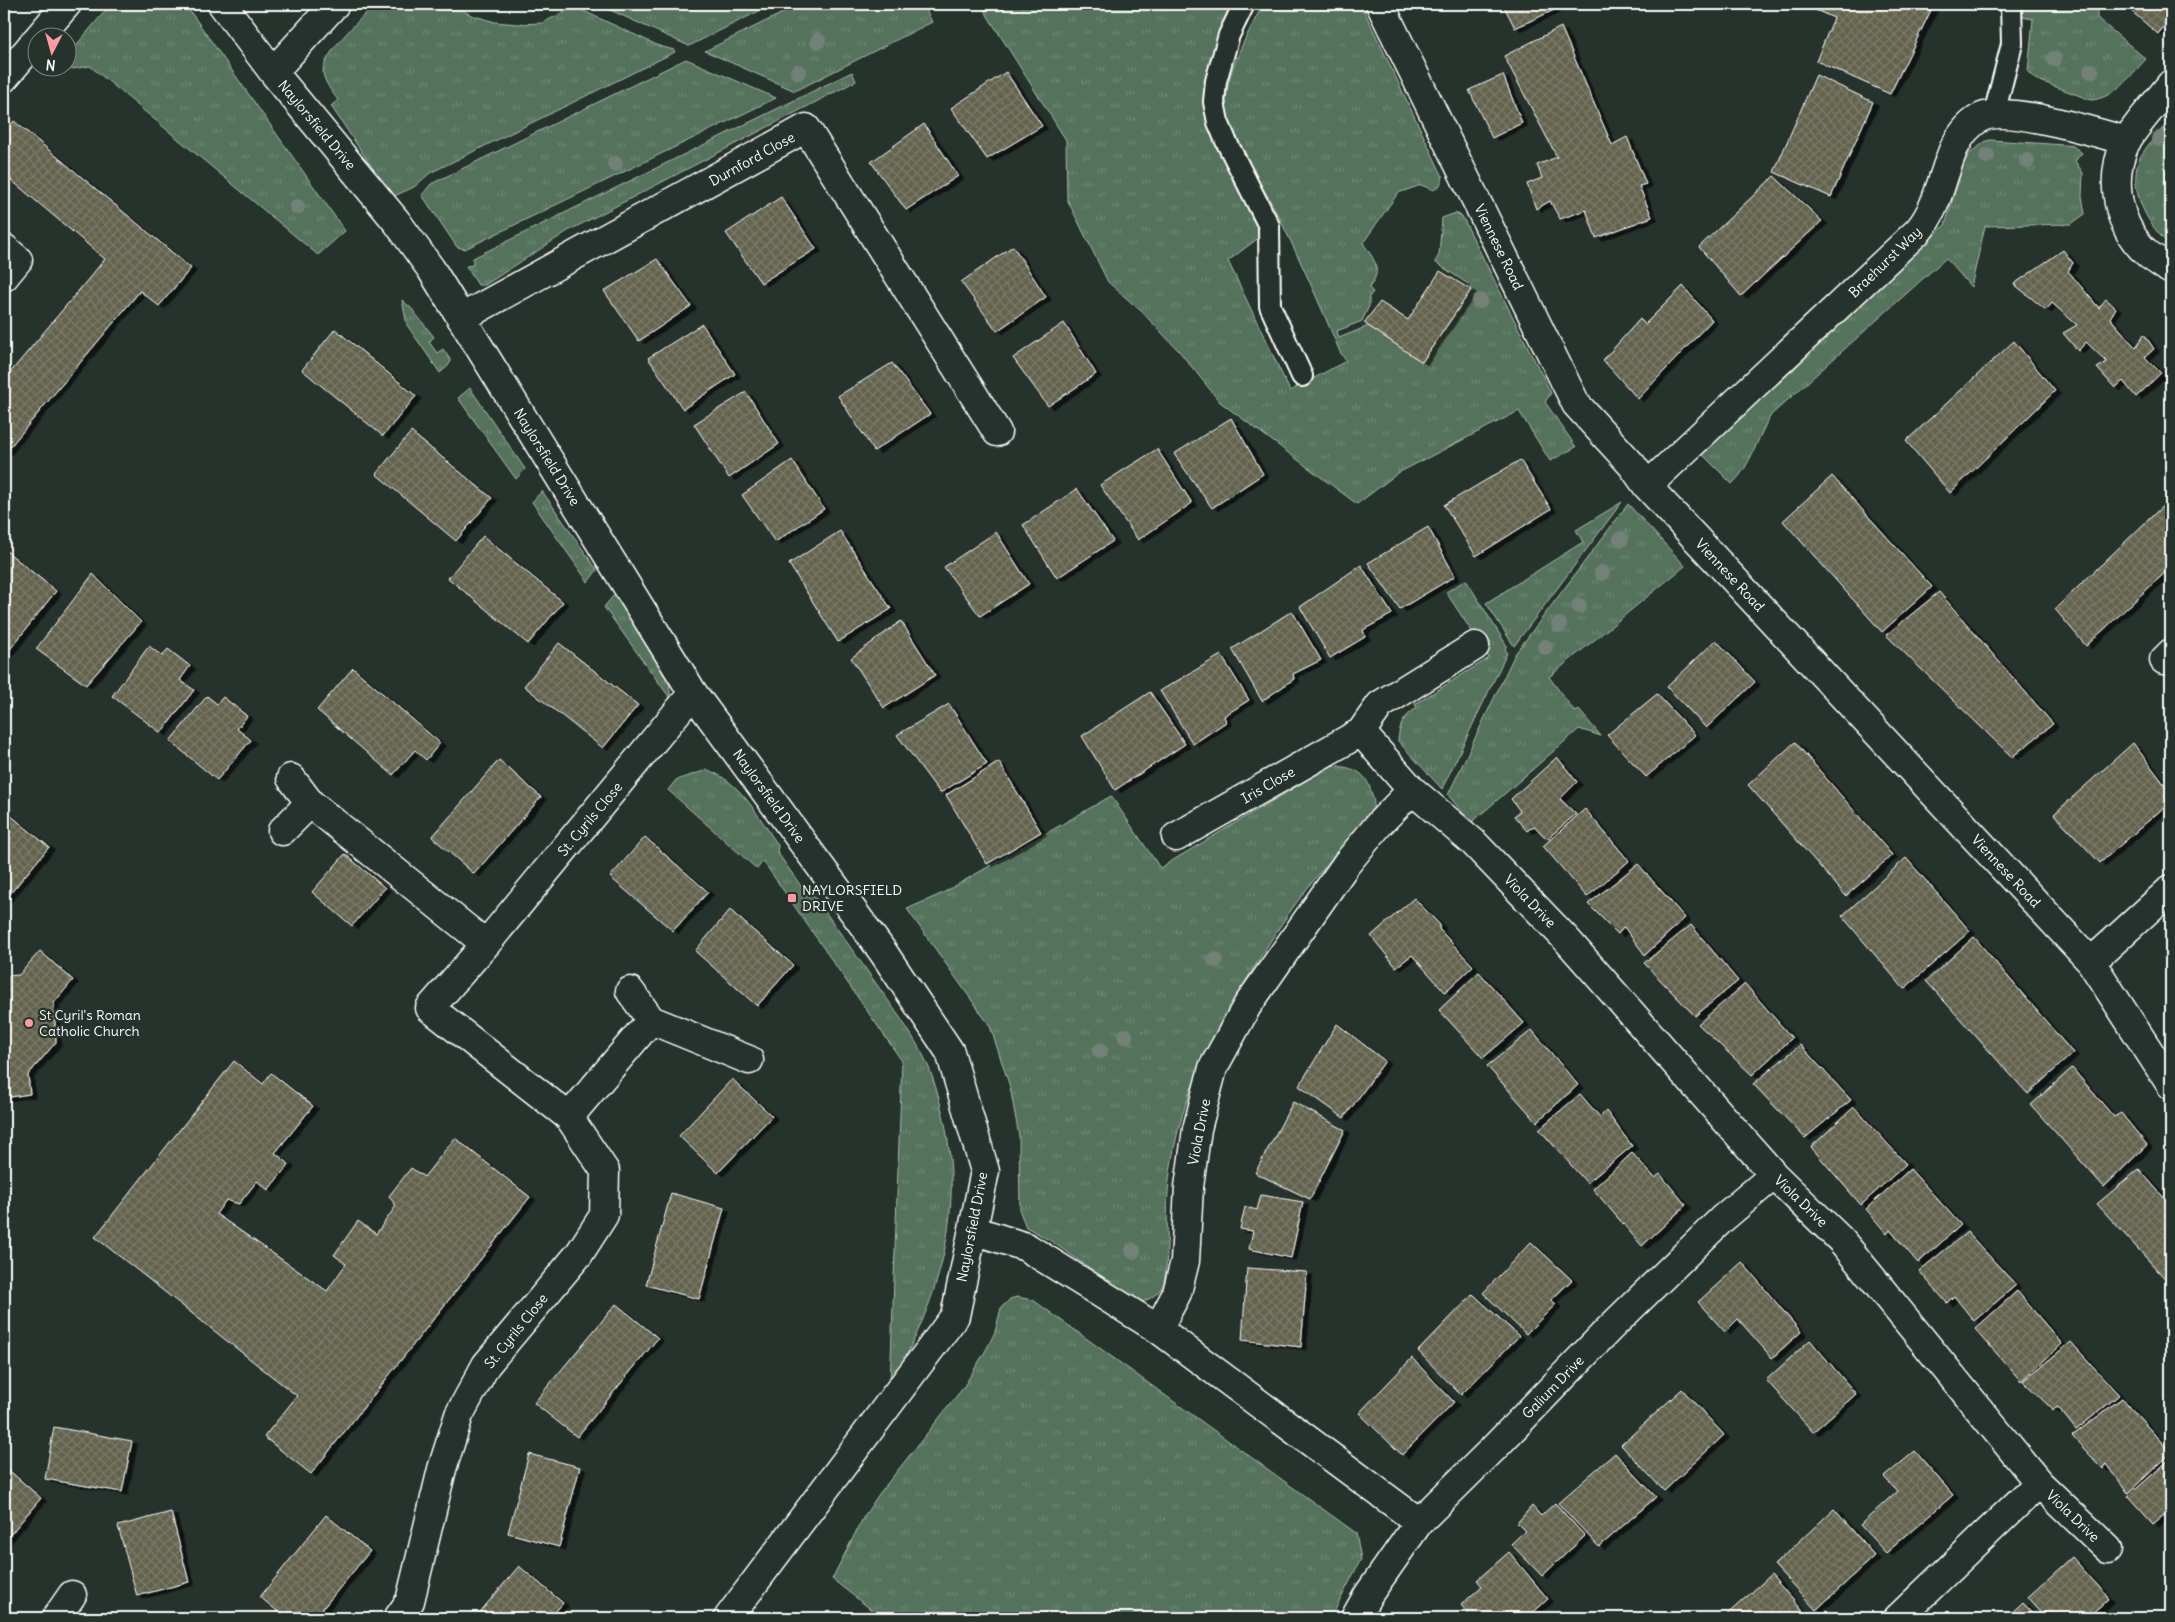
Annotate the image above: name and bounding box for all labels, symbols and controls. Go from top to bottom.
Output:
north arrow [28,28,78,78]
text: N [45,55,56,74]
street label: Naylorsfield Drive [274,76,360,174]
street label: Durnford Close [706,128,798,190]
street label: Viennese Road [1470,201,1528,293]
street label: Braehurst Way [1845,223,1925,301]
street label: Naylorsfield Drive [510,405,584,509]
street label: Viennese Road [1692,535,1768,615]
street label: Naylorsfield Drive [729,746,809,846]
street label: Iris Close [1238,763,1298,807]
street label: St. Cyrils Close [554,778,626,860]
street label: Viennese Road [1968,831,2044,911]
street label: Viola Drive [1500,871,1560,931]
place label: NAYLORSFIELD DRIVE [802,881,902,915]
marker: NAYLORSFIELD DRIVE [786,892,798,904]
place label: St Cyril's Roman Catholic Church [39,1006,141,1040]
marker: St Cyril's Roman Catholic Church [23,1017,35,1029]
street label: Viola Drive [1184,1097,1214,1167]
street label: Naylorsfield Drive [953,1171,991,1283]
street label: Viola Drive [1771,1171,1831,1231]
street label: St. Cyrils Close [480,1290,552,1372]
street label: Galium Drive [1518,1352,1588,1422]
street label: Viola Drive [2043,1486,2103,1546]

